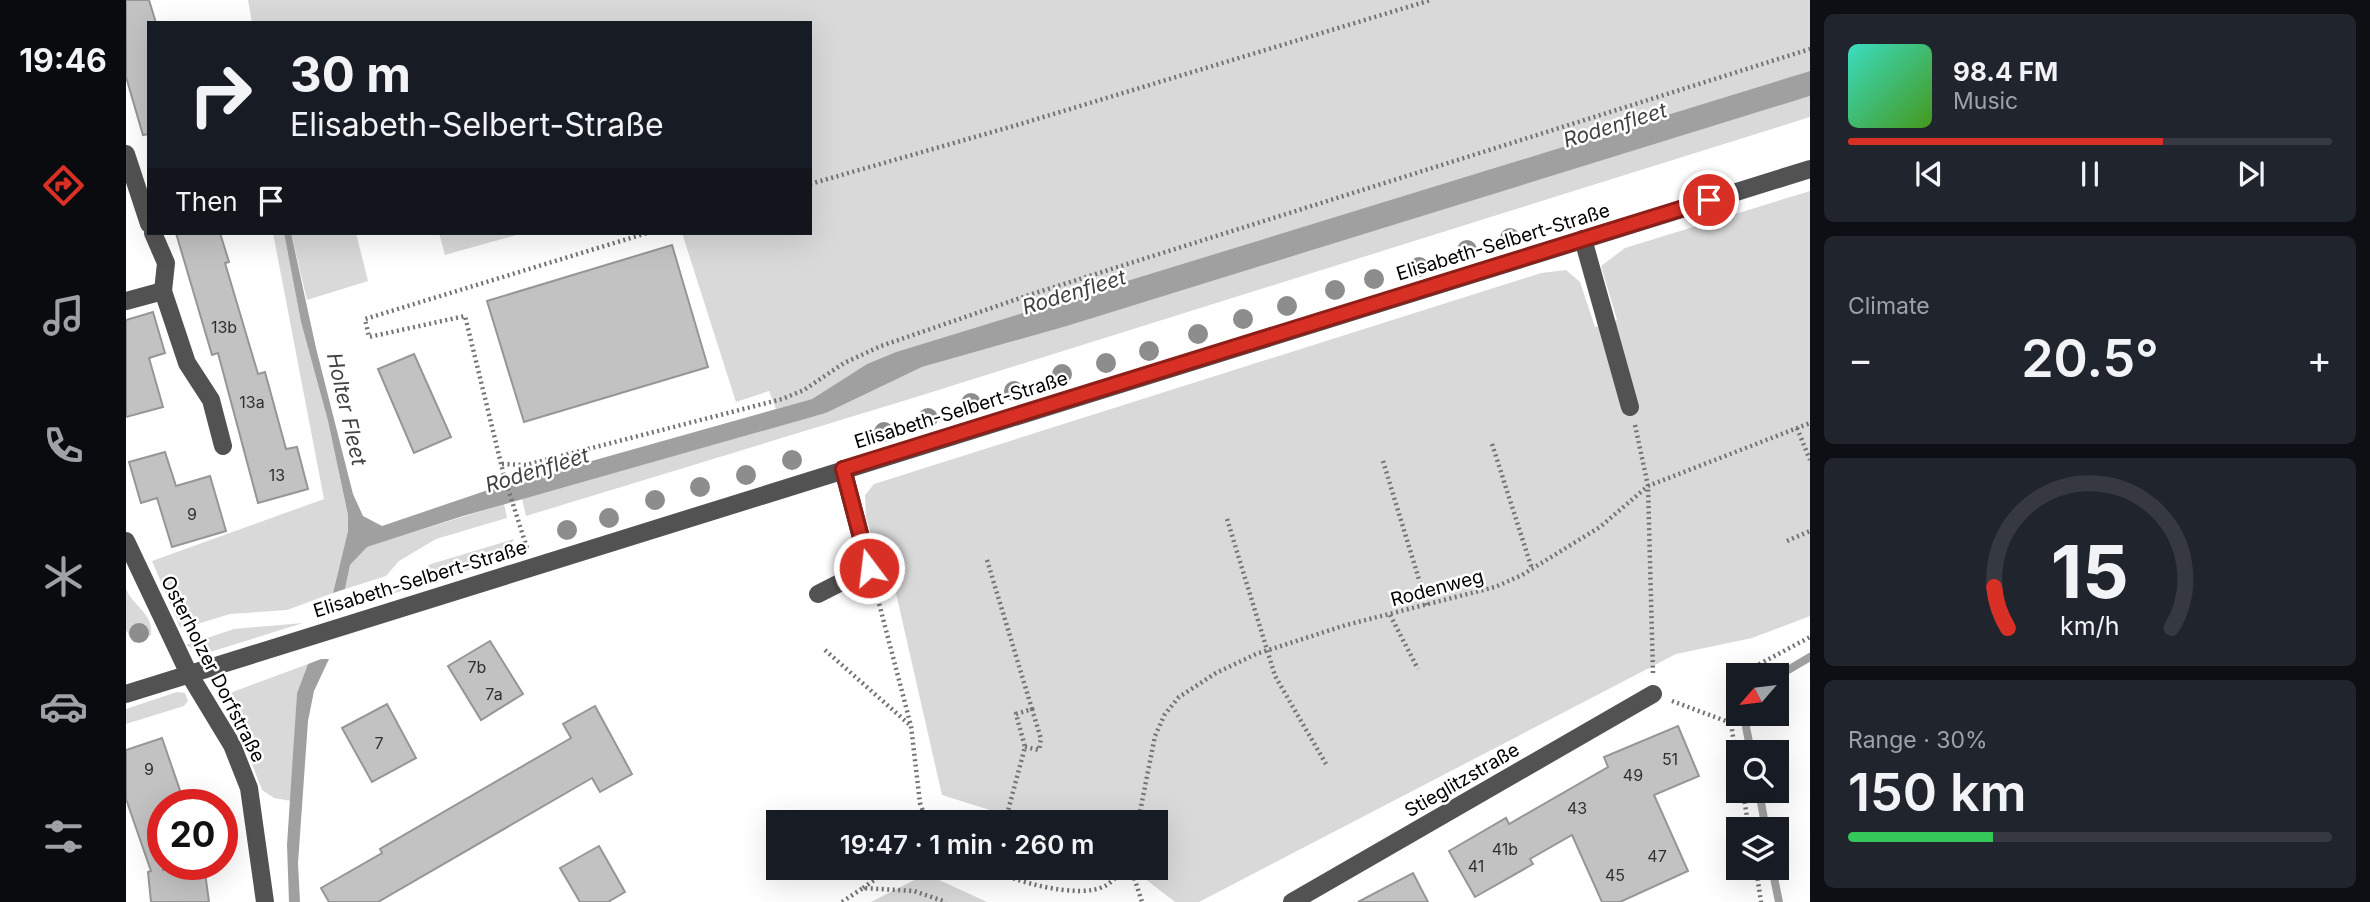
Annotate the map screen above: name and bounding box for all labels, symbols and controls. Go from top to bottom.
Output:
text: 19:46 [19,41,107,80]
text: 30 m [290,45,411,104]
icon: right [175,49,266,140]
text: 98.4 FM [1953,56,2058,87]
text: Music [1953,87,2018,115]
water label: Rodenfleet [1560,97,1671,153]
text: Elisabeth-Selbert-Straße [290,105,664,144]
icon: previous [1910,155,1948,193]
icon: pause [2071,155,2109,193]
icon: next [2232,155,2270,193]
icon: directions [39,161,88,210]
pin [1679,170,1739,230]
icon: arrive [1690,181,1728,219]
icon: arrive [252,182,290,220]
text: Then [175,186,238,217]
street label: Elisabeth-Selbert-Straße [1394,199,1612,285]
water label: Rodenfleet [1019,264,1130,320]
icon: music [39,291,88,340]
text: Climate [1848,292,1930,320]
house number: 13b [211,317,237,337]
text: 20.5° [2021,327,2159,390]
text: − [1848,336,1873,382]
text: + [2307,336,2332,382]
water label: Holter Fleet [322,350,372,469]
street label: Elisabeth-Selbert-Straße [852,367,1070,453]
house number: 13a [239,392,265,412]
icon: phone [39,421,88,470]
water label: Rodenfleet [482,442,593,498]
house number: 13 [269,465,285,485]
house number: 9 [187,504,197,524]
text: 15 [2051,527,2129,616]
position arrow [832,531,906,605]
street label: Elisabeth-Selbert-Straße [311,536,529,622]
icon: climate [39,552,88,601]
street label: Rodenweg [1388,565,1486,611]
street label: Osterholzer Dorfstraße [156,572,270,766]
text: km/h [2060,611,2120,641]
house number: 7b [468,657,486,677]
north arrow [1726,663,1788,726]
map controls [1726,663,1789,880]
icon: car [39,682,88,731]
house number: 7a [485,684,503,704]
text: Range · 30% [1848,726,1988,754]
house number: 7 [374,733,384,753]
street label: Stieglitzstraße [1401,738,1523,822]
button: search [1726,740,1789,803]
house number: 51 [1662,749,1678,769]
house number: 9 [144,759,154,779]
text: 150 km [1848,761,2027,824]
house number: 49 [1623,765,1643,785]
speed limit sign: 20 [147,789,238,880]
house number: 43 [1567,798,1587,818]
icon: filters [39,812,88,861]
button: layers [1726,817,1789,880]
text: 19:47 · 1 min · 260 m [840,829,1094,860]
house number: 41b [1492,839,1518,859]
house number: 47 [1647,846,1667,866]
house number: 41 [1468,856,1484,876]
house number: 45 [1605,865,1625,885]

